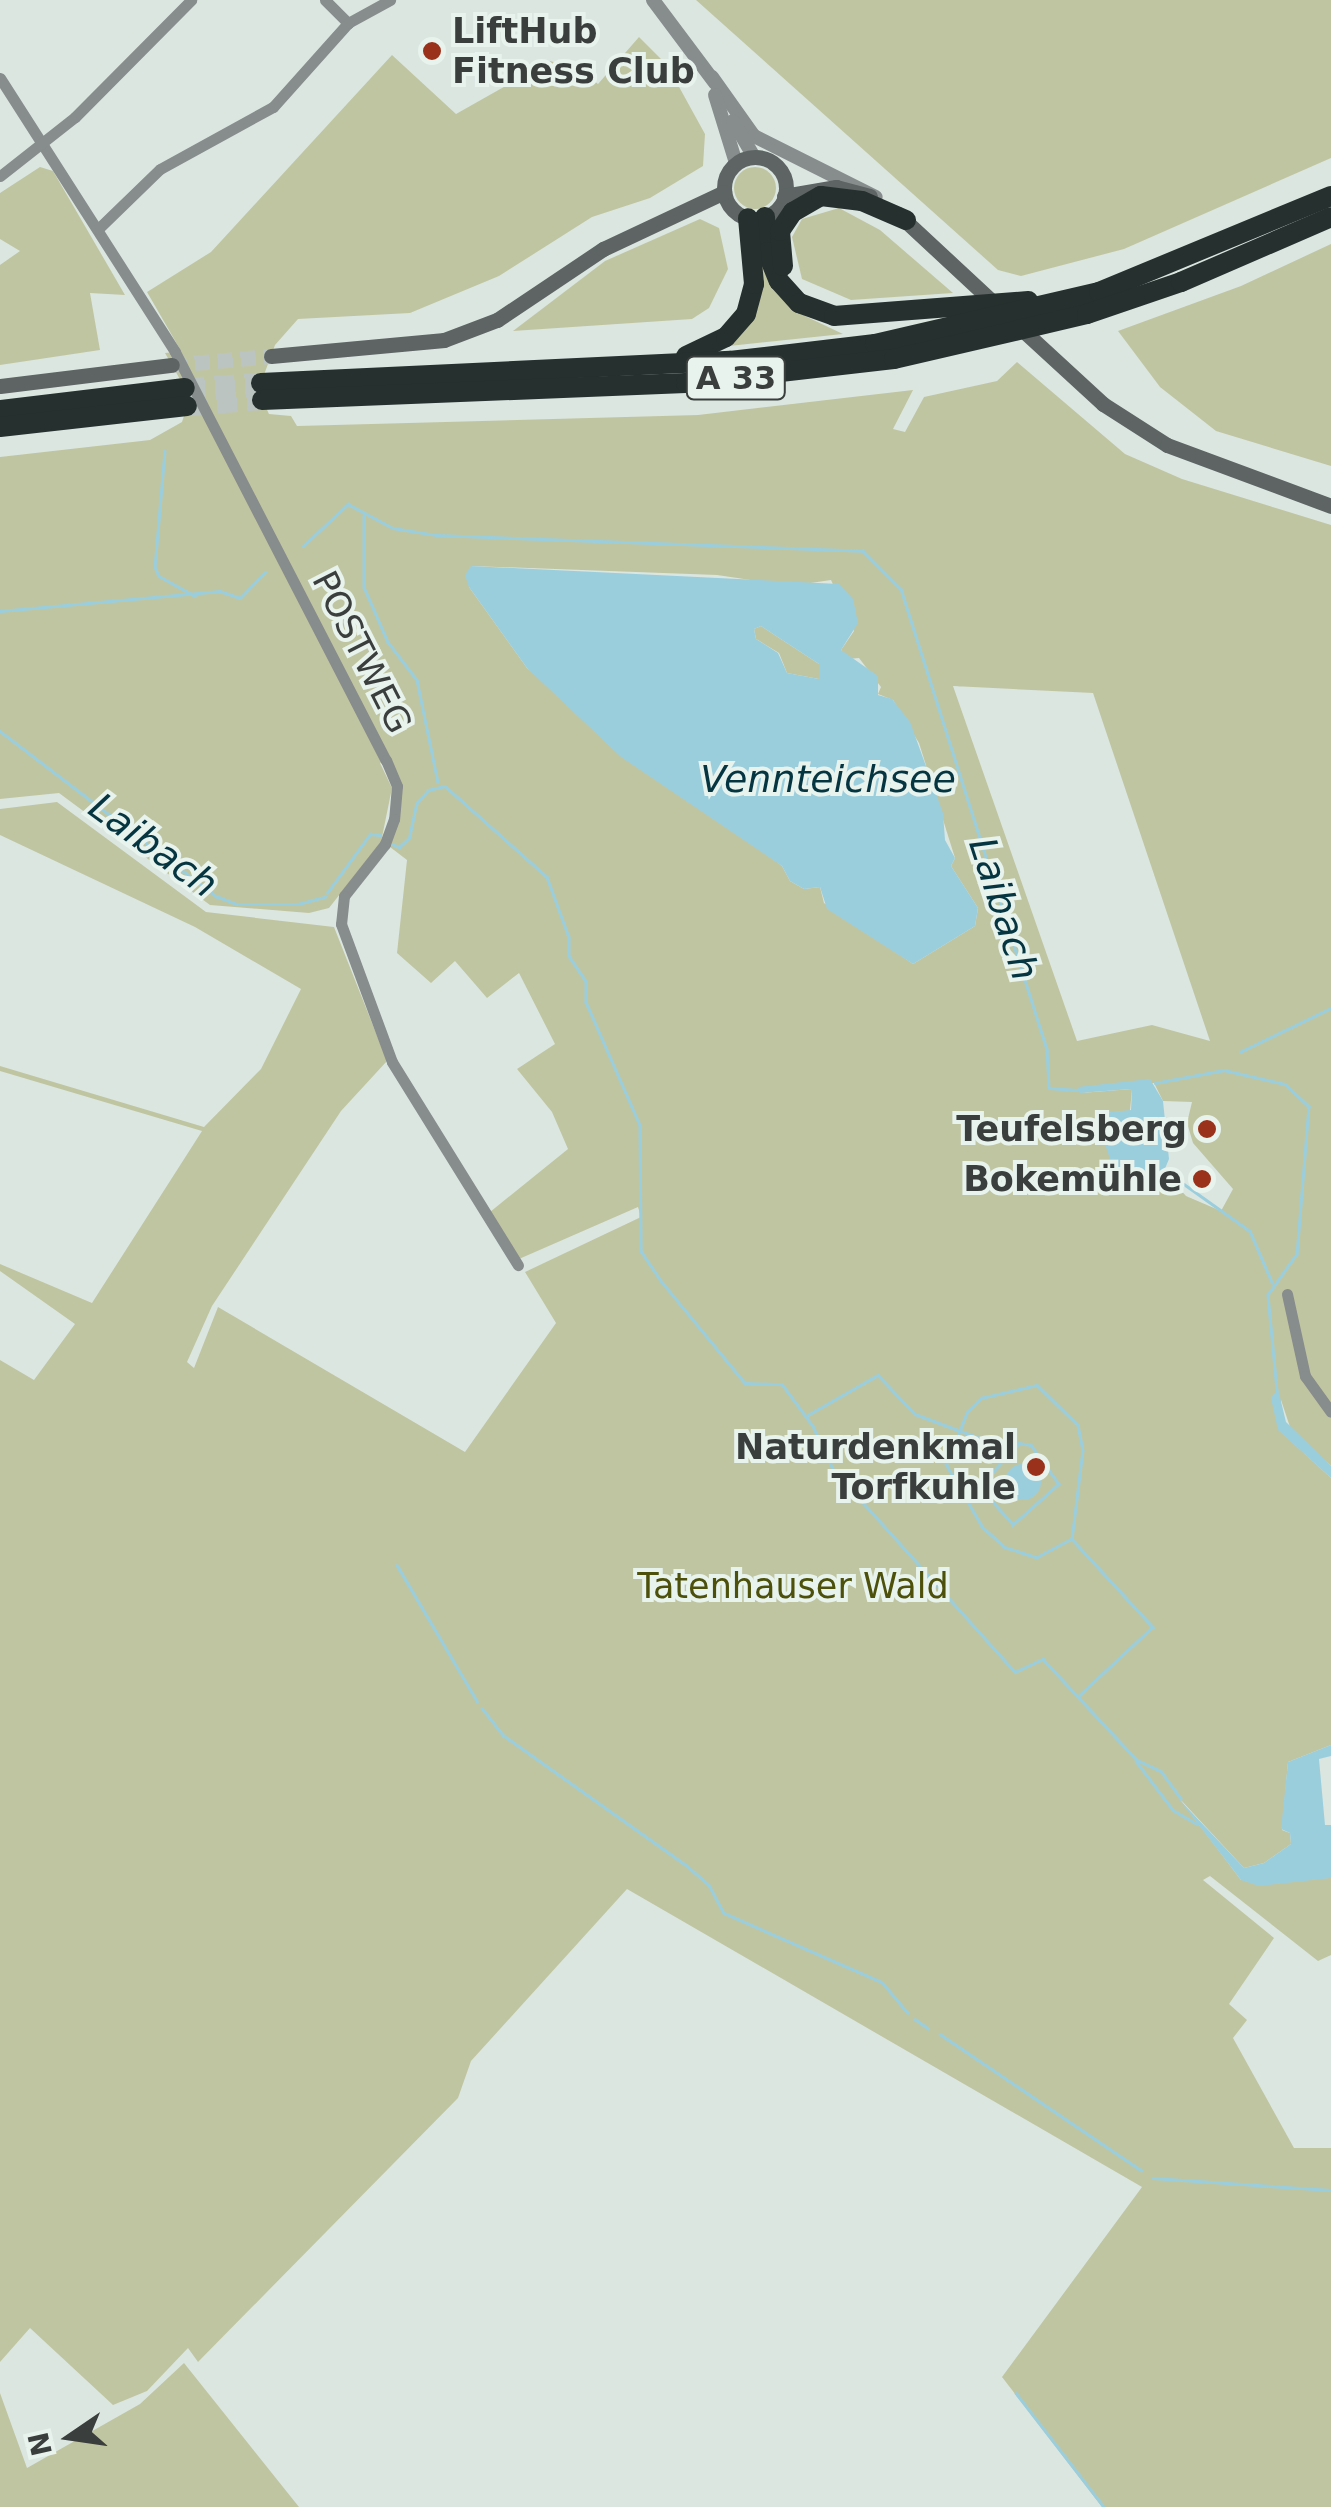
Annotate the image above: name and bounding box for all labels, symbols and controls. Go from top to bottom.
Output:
place label: LiftHub Fitness Club [452,10,695,92]
marker: LiftHub Fitness Club [421,40,443,62]
road number: A 33 [684,351,788,405]
street label: POSTWEG [303,564,421,740]
water label: Vennteichsee [700,757,956,803]
water label: Laibach [80,784,226,908]
water label: Laibach [959,832,1047,986]
place label: Teufelsberg [956,1108,1187,1150]
marker: Teufelsberg [1196,1118,1218,1140]
place label: Bokemühle [963,1158,1182,1200]
marker: Bokemühle [1191,1168,1213,1190]
place label: Naturdenkmal Torfkuhle [735,1426,1016,1508]
marker: Naturdenkmal Torfkuhle [1025,1456,1047,1478]
park label: Tatenhauser Wald [637,1565,949,1607]
north arrow [20,2387,120,2487]
text: N [22,2429,59,2459]

